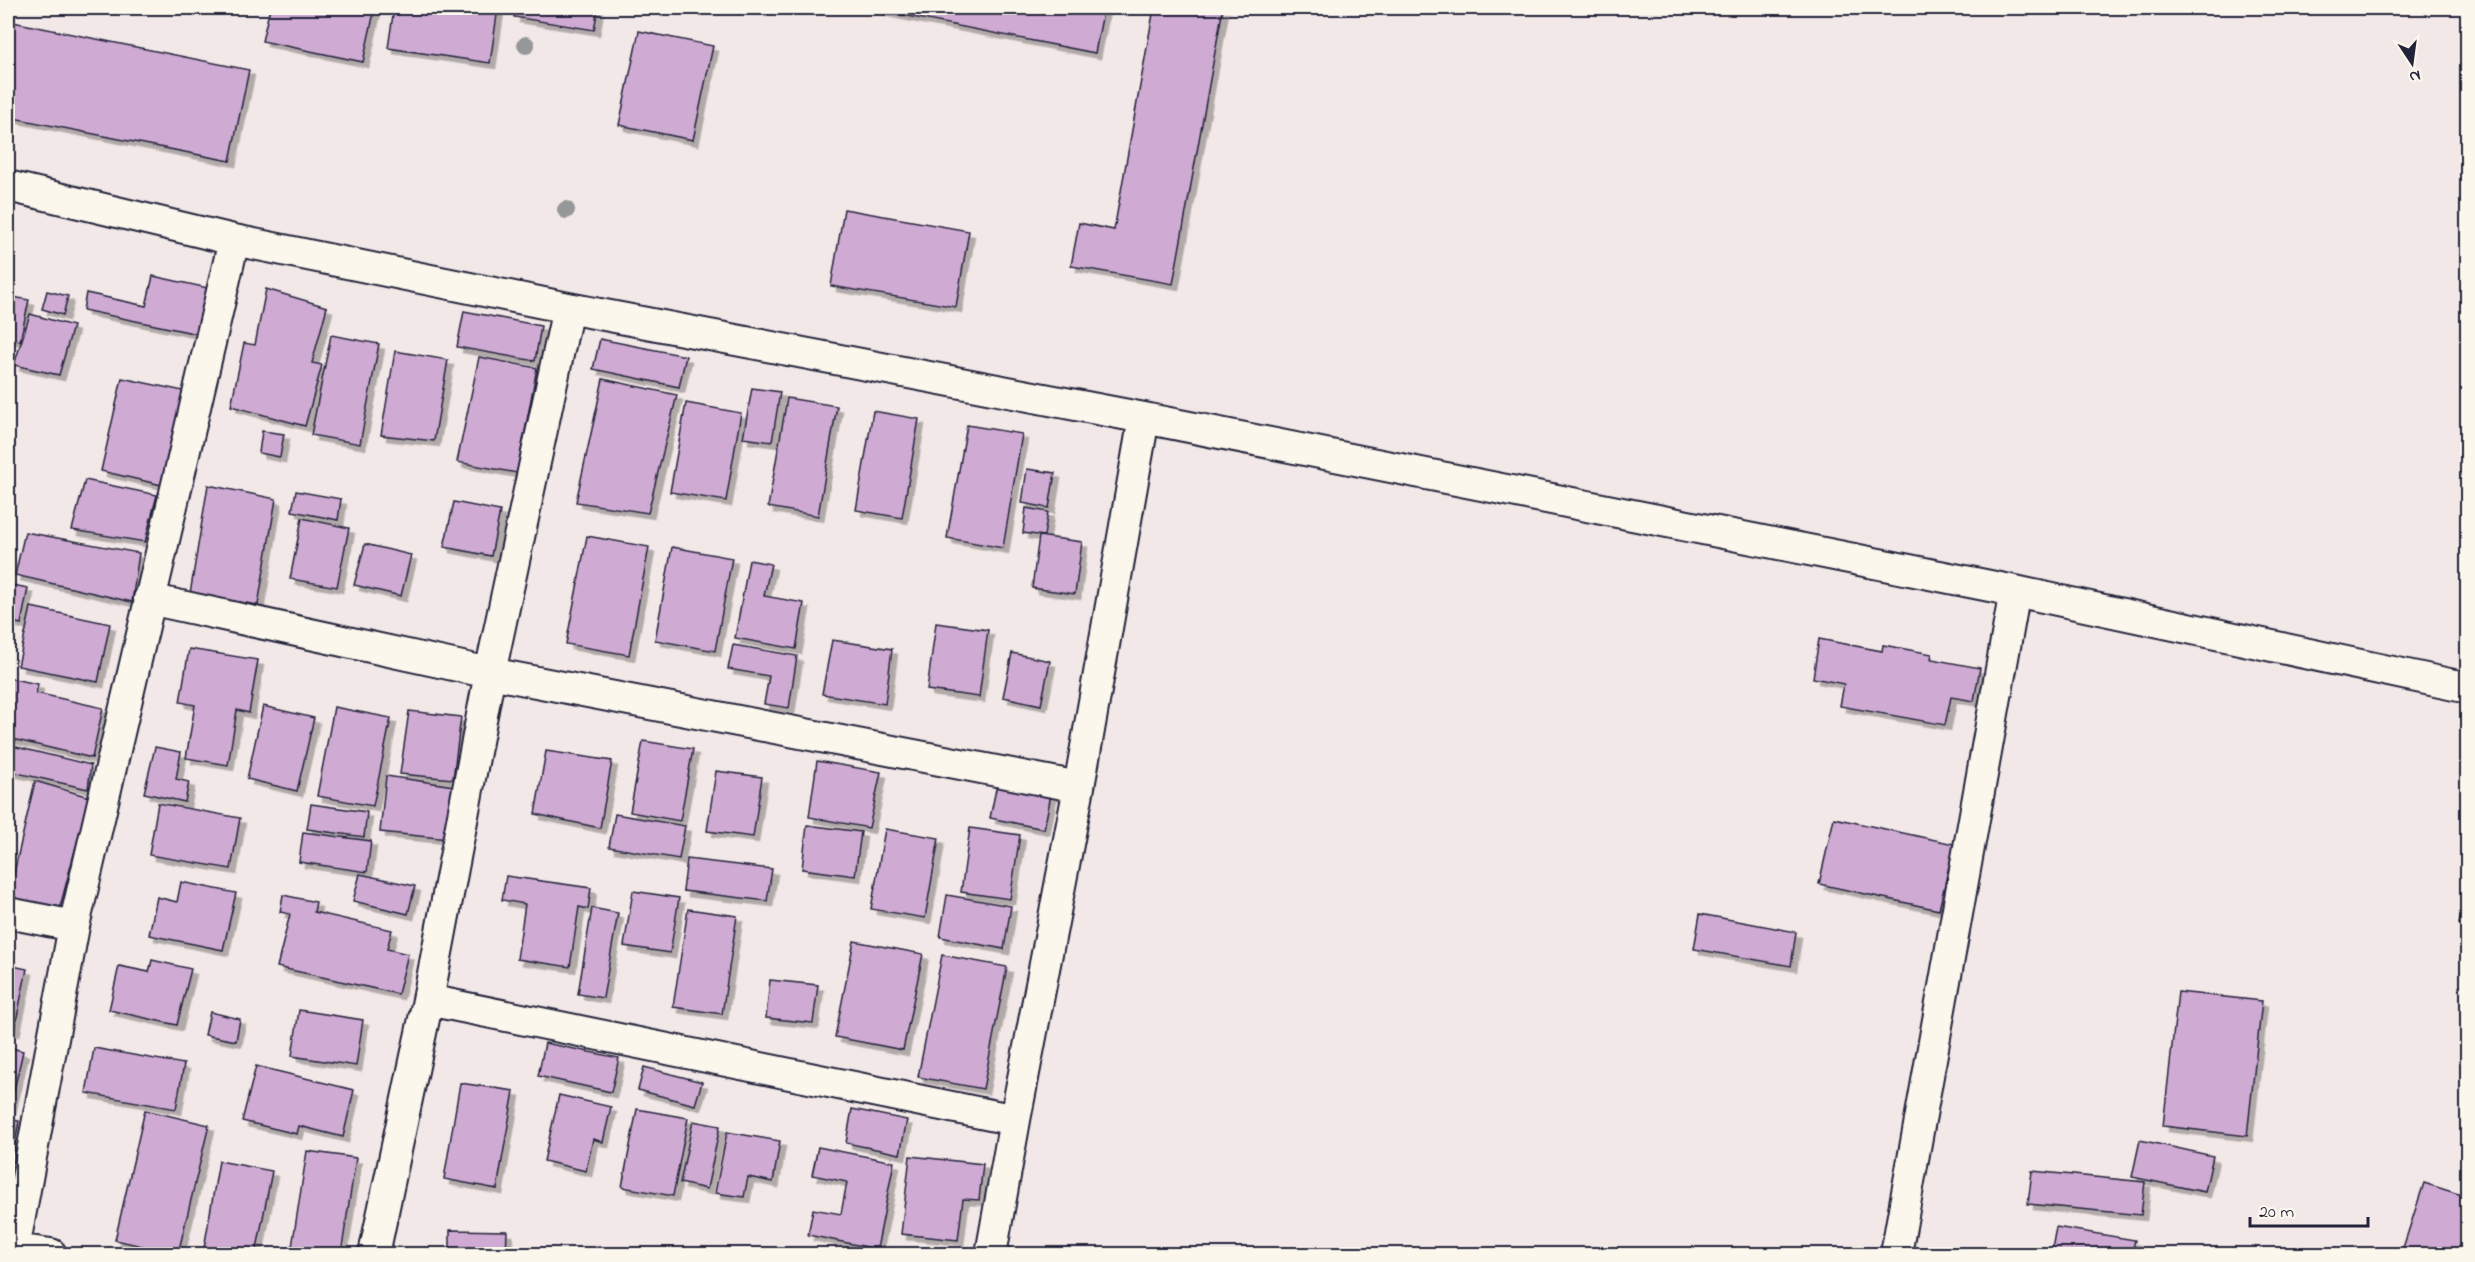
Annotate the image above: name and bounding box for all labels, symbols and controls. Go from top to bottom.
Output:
north arrow [2382,33,2442,93]
text: N [2407,63,2423,89]
scale bar [2250,1190,2368,1228]
text: 20 m [2259,1200,2294,1226]

